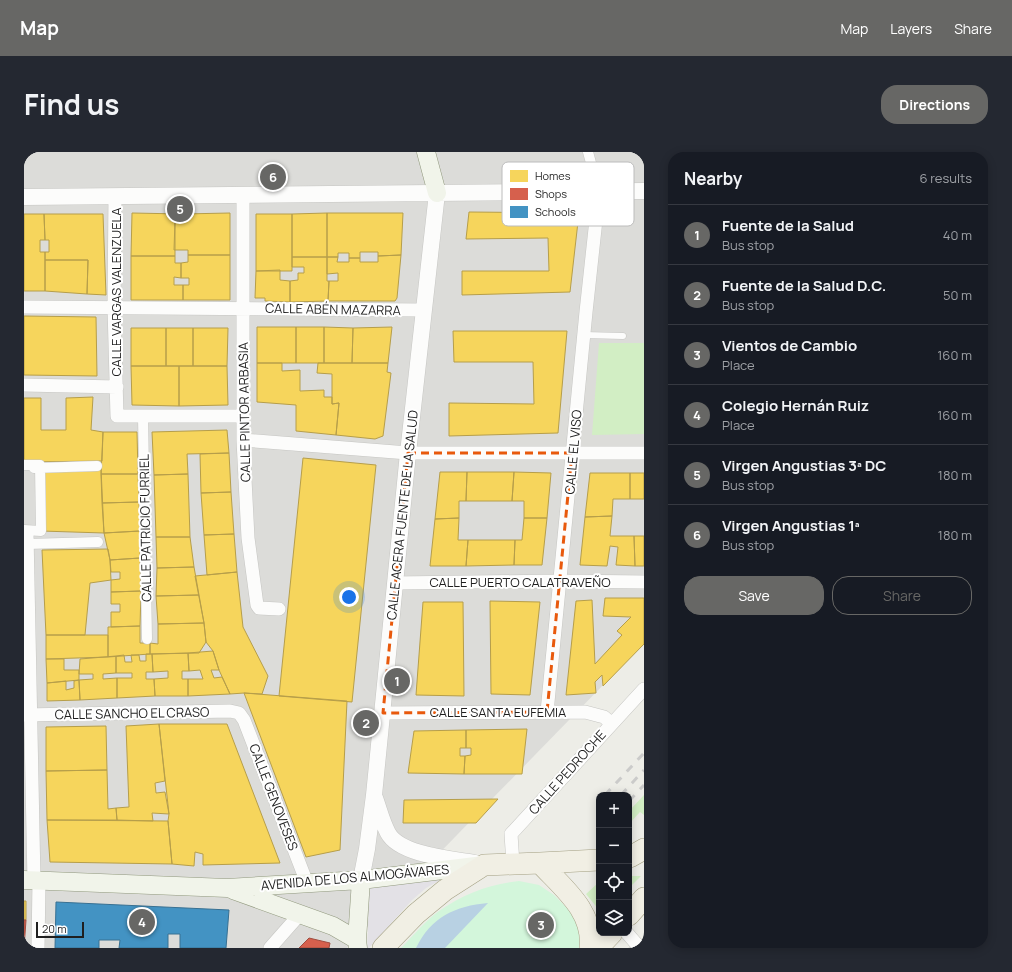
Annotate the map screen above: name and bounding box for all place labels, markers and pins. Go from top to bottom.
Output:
pin: 6 [260,162,286,192]
pin: 5 [167,194,193,224]
pin: 1 [384,666,410,696]
pin: 2 [353,708,379,738]
pin: 4 [129,907,155,937]
pin: 3 [528,910,554,940]

